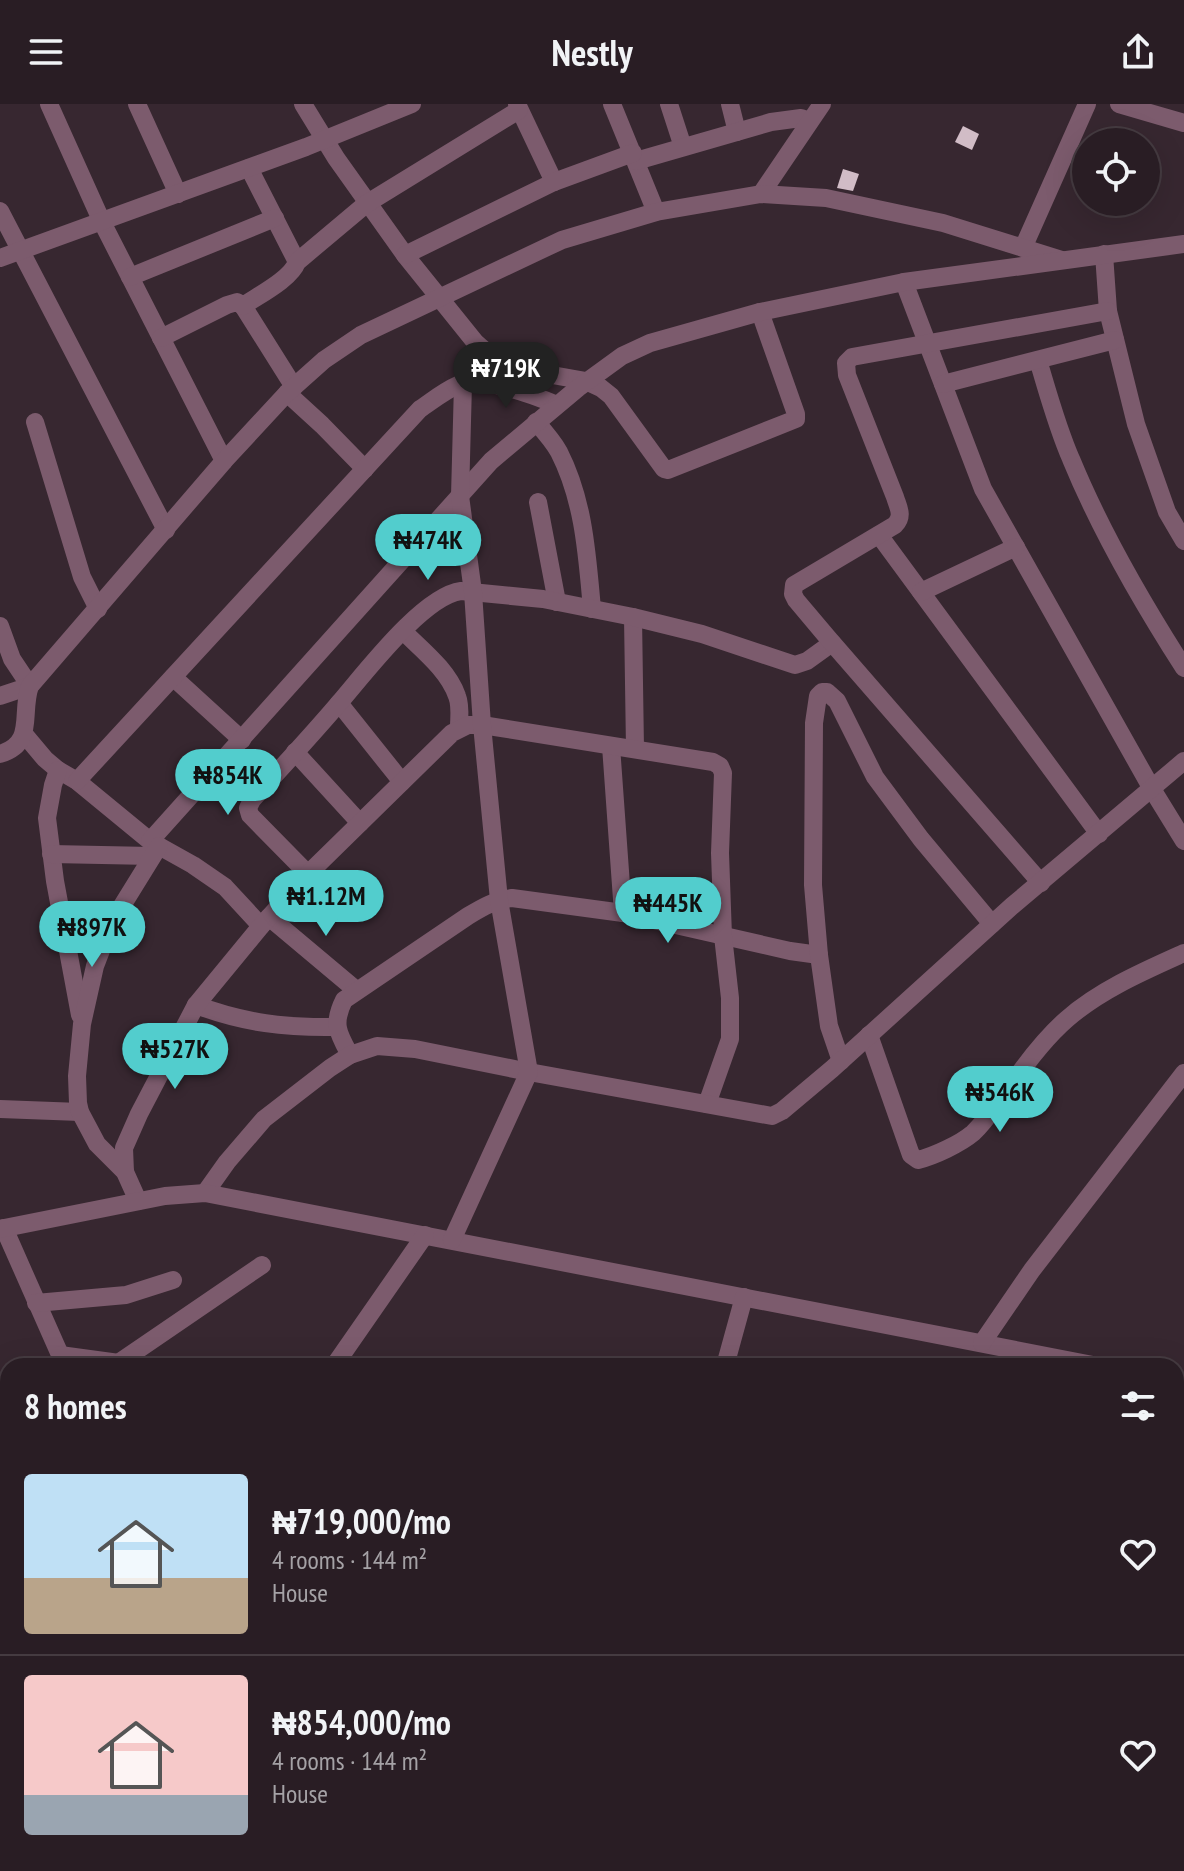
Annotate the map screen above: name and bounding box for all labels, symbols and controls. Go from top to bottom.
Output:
text: Nestly [551,29,633,76]
icon: menu [24,30,68,74]
icon: share [1116,30,1160,74]
map controls [1072,128,1160,216]
button: locate [1072,128,1160,216]
pin: ₦719K [450,342,562,410]
text: ₦719K [471,351,541,384]
pin: ₦474K [372,514,484,582]
text: ₦474K [393,523,463,556]
pin: ₦854K [172,749,284,817]
text: ₦854K [193,758,263,791]
pin: ₦1.12M [261,870,391,938]
pin: ₦445K [612,877,724,945]
text: ₦1.12M [287,879,365,912]
text: ₦445K [633,886,703,919]
pin: ₦897K [36,901,148,969]
text: ₦897K [57,910,127,943]
pin: ₦527K [119,1023,231,1091]
text: ₦527K [140,1032,210,1065]
pin: ₦546K [944,1066,1056,1134]
text: ₦546K [965,1075,1035,1108]
text: 8 homes [24,1384,127,1428]
icon: filters [1116,1384,1160,1428]
text: ₦719,000/mo [272,1499,451,1543]
icon: home [88,1506,184,1602]
icon: heart [1116,1532,1160,1576]
text: 4 rooms · 144 m² [272,1543,427,1576]
text: House [272,1576,328,1609]
text: ₦854,000/mo [272,1700,451,1744]
icon: home [88,1707,184,1803]
icon: heart [1116,1733,1160,1777]
text: 4 rooms · 144 m² [272,1744,427,1777]
text: House [272,1777,328,1810]

